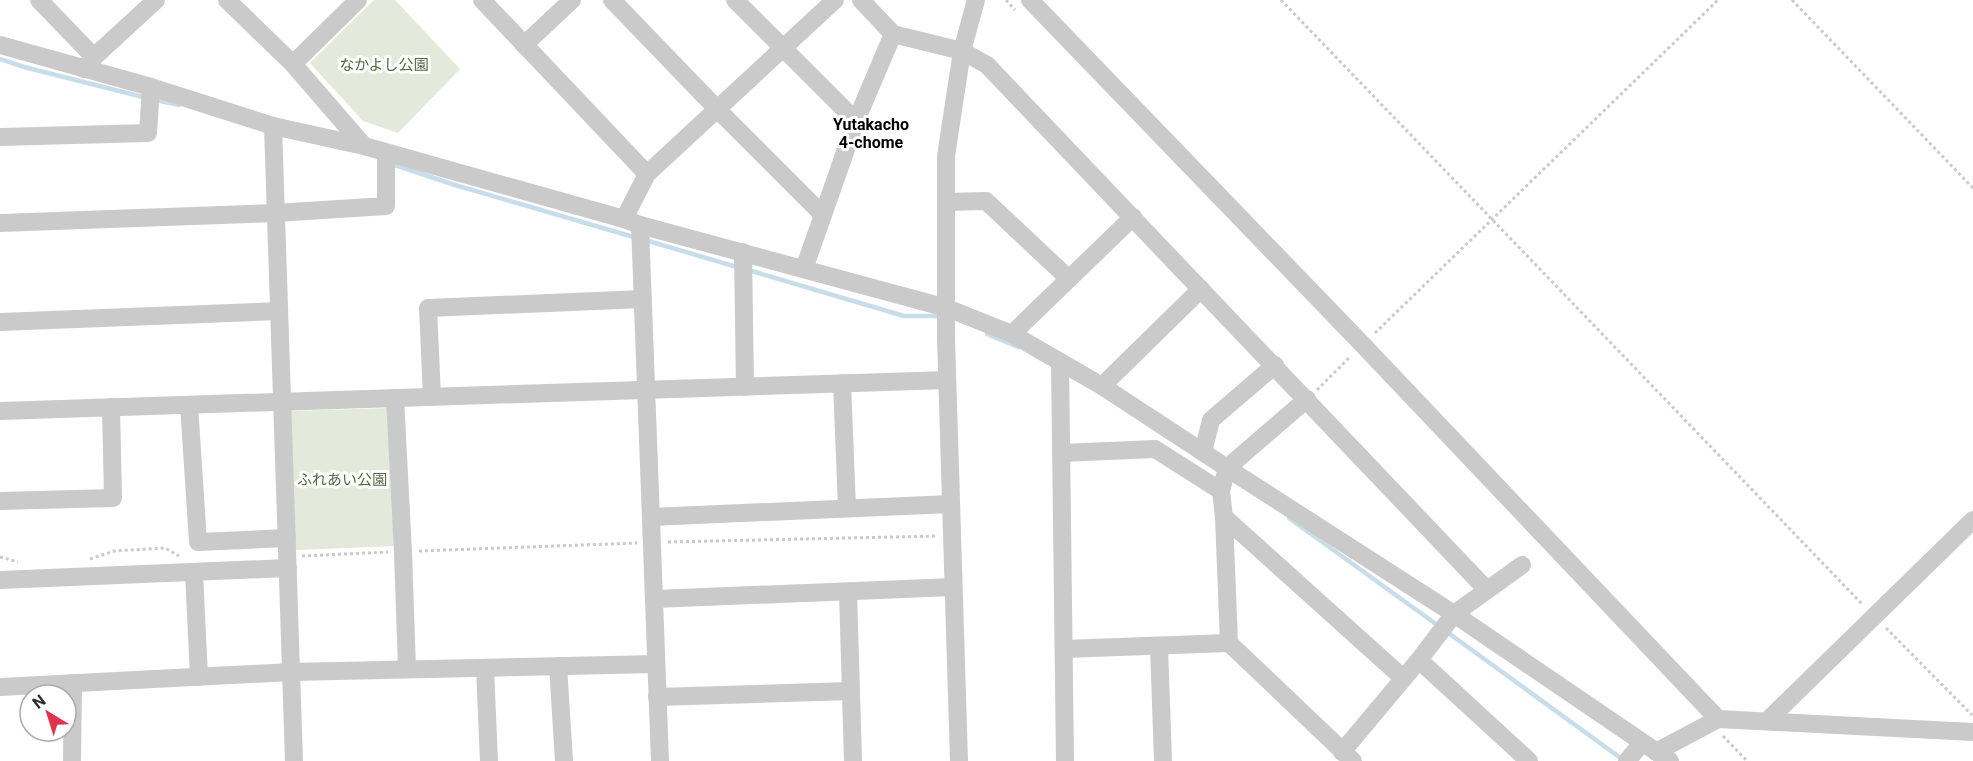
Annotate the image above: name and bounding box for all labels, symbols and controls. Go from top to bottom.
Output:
park label: なかよし公園 [339,56,429,74]
district label: Yutakacho 4-chome [833,115,909,152]
park label: ふれあい公園 [297,471,387,489]
north arrow [18,683,78,743]
text: N [29,691,49,713]

